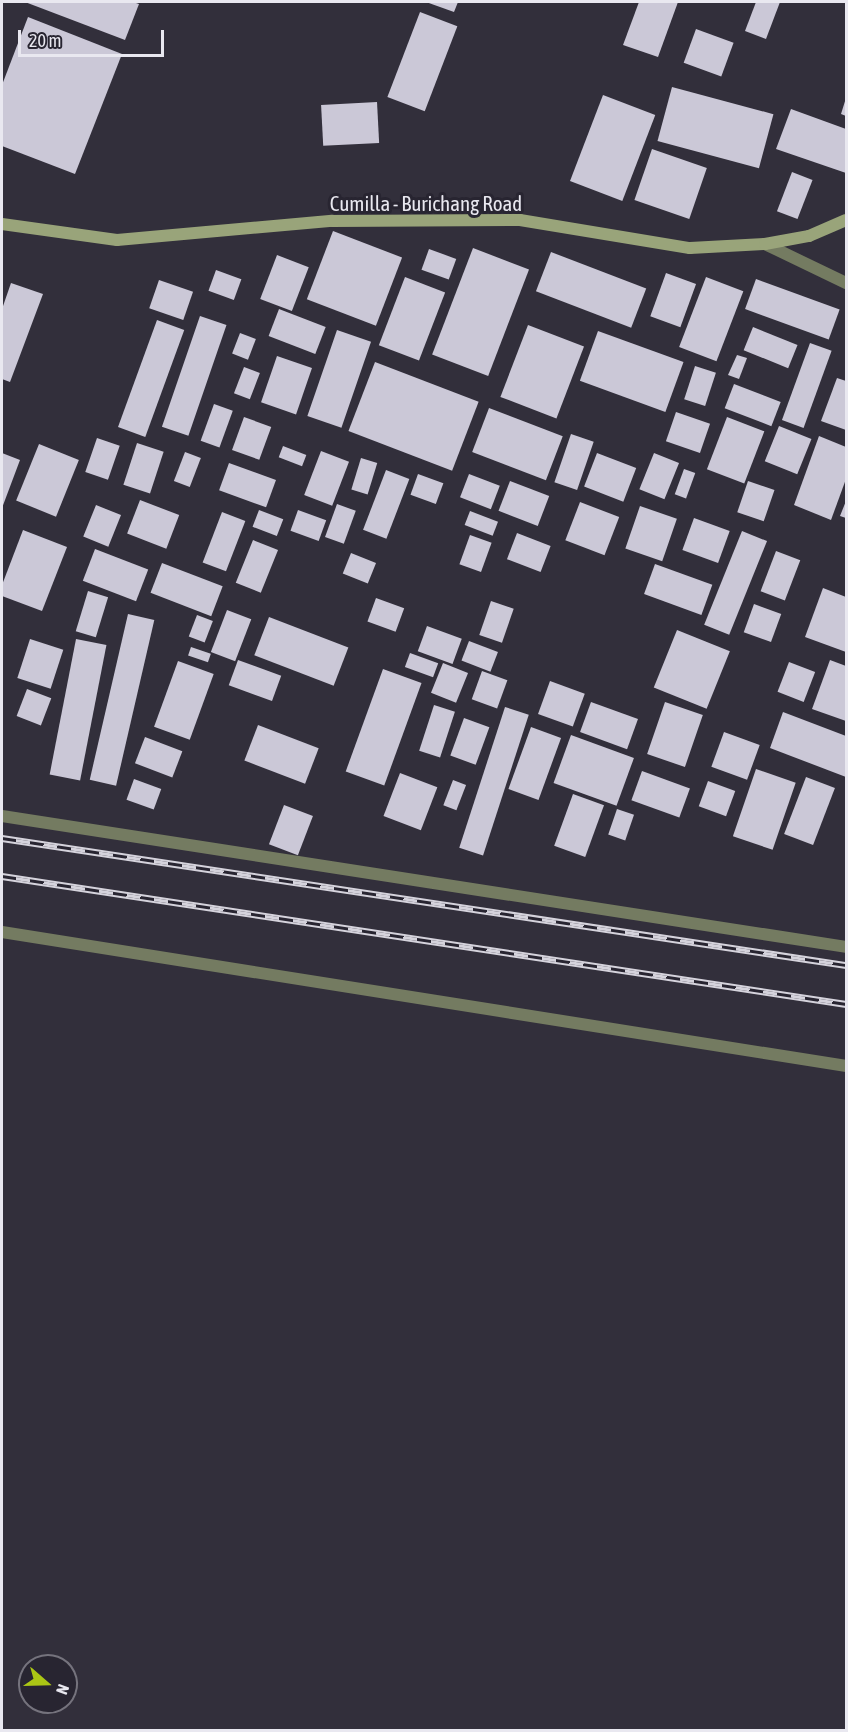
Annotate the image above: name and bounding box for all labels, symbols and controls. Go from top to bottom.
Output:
scale bar [21,18,166,56]
text: 20 m [29,30,61,51]
street label: Cumilla - Burichang Road [330,190,522,216]
north arrow [18,1654,78,1714]
text: N [53,1682,73,1697]

